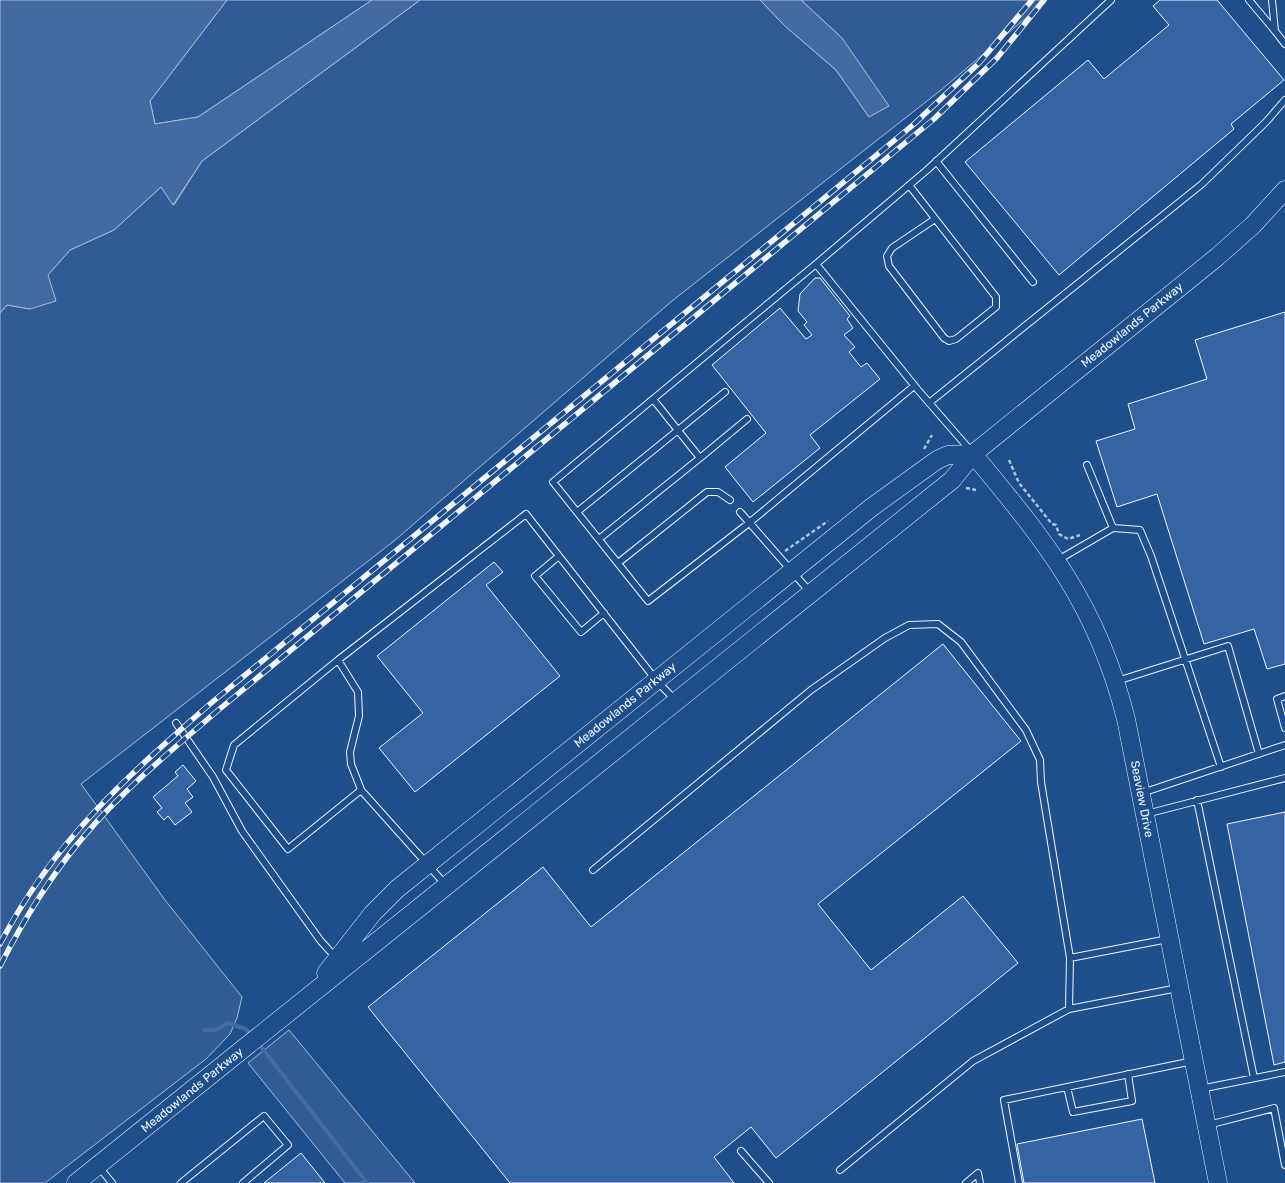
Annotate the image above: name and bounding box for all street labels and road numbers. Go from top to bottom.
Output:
street label: Meadowlands Parkway [1078,279,1186,370]
street label: Meadowlands Parkway [571,659,679,750]
street label: Seaview Drive [1128,759,1156,839]
street label: Meadowlands Parkway [138,1044,246,1135]

